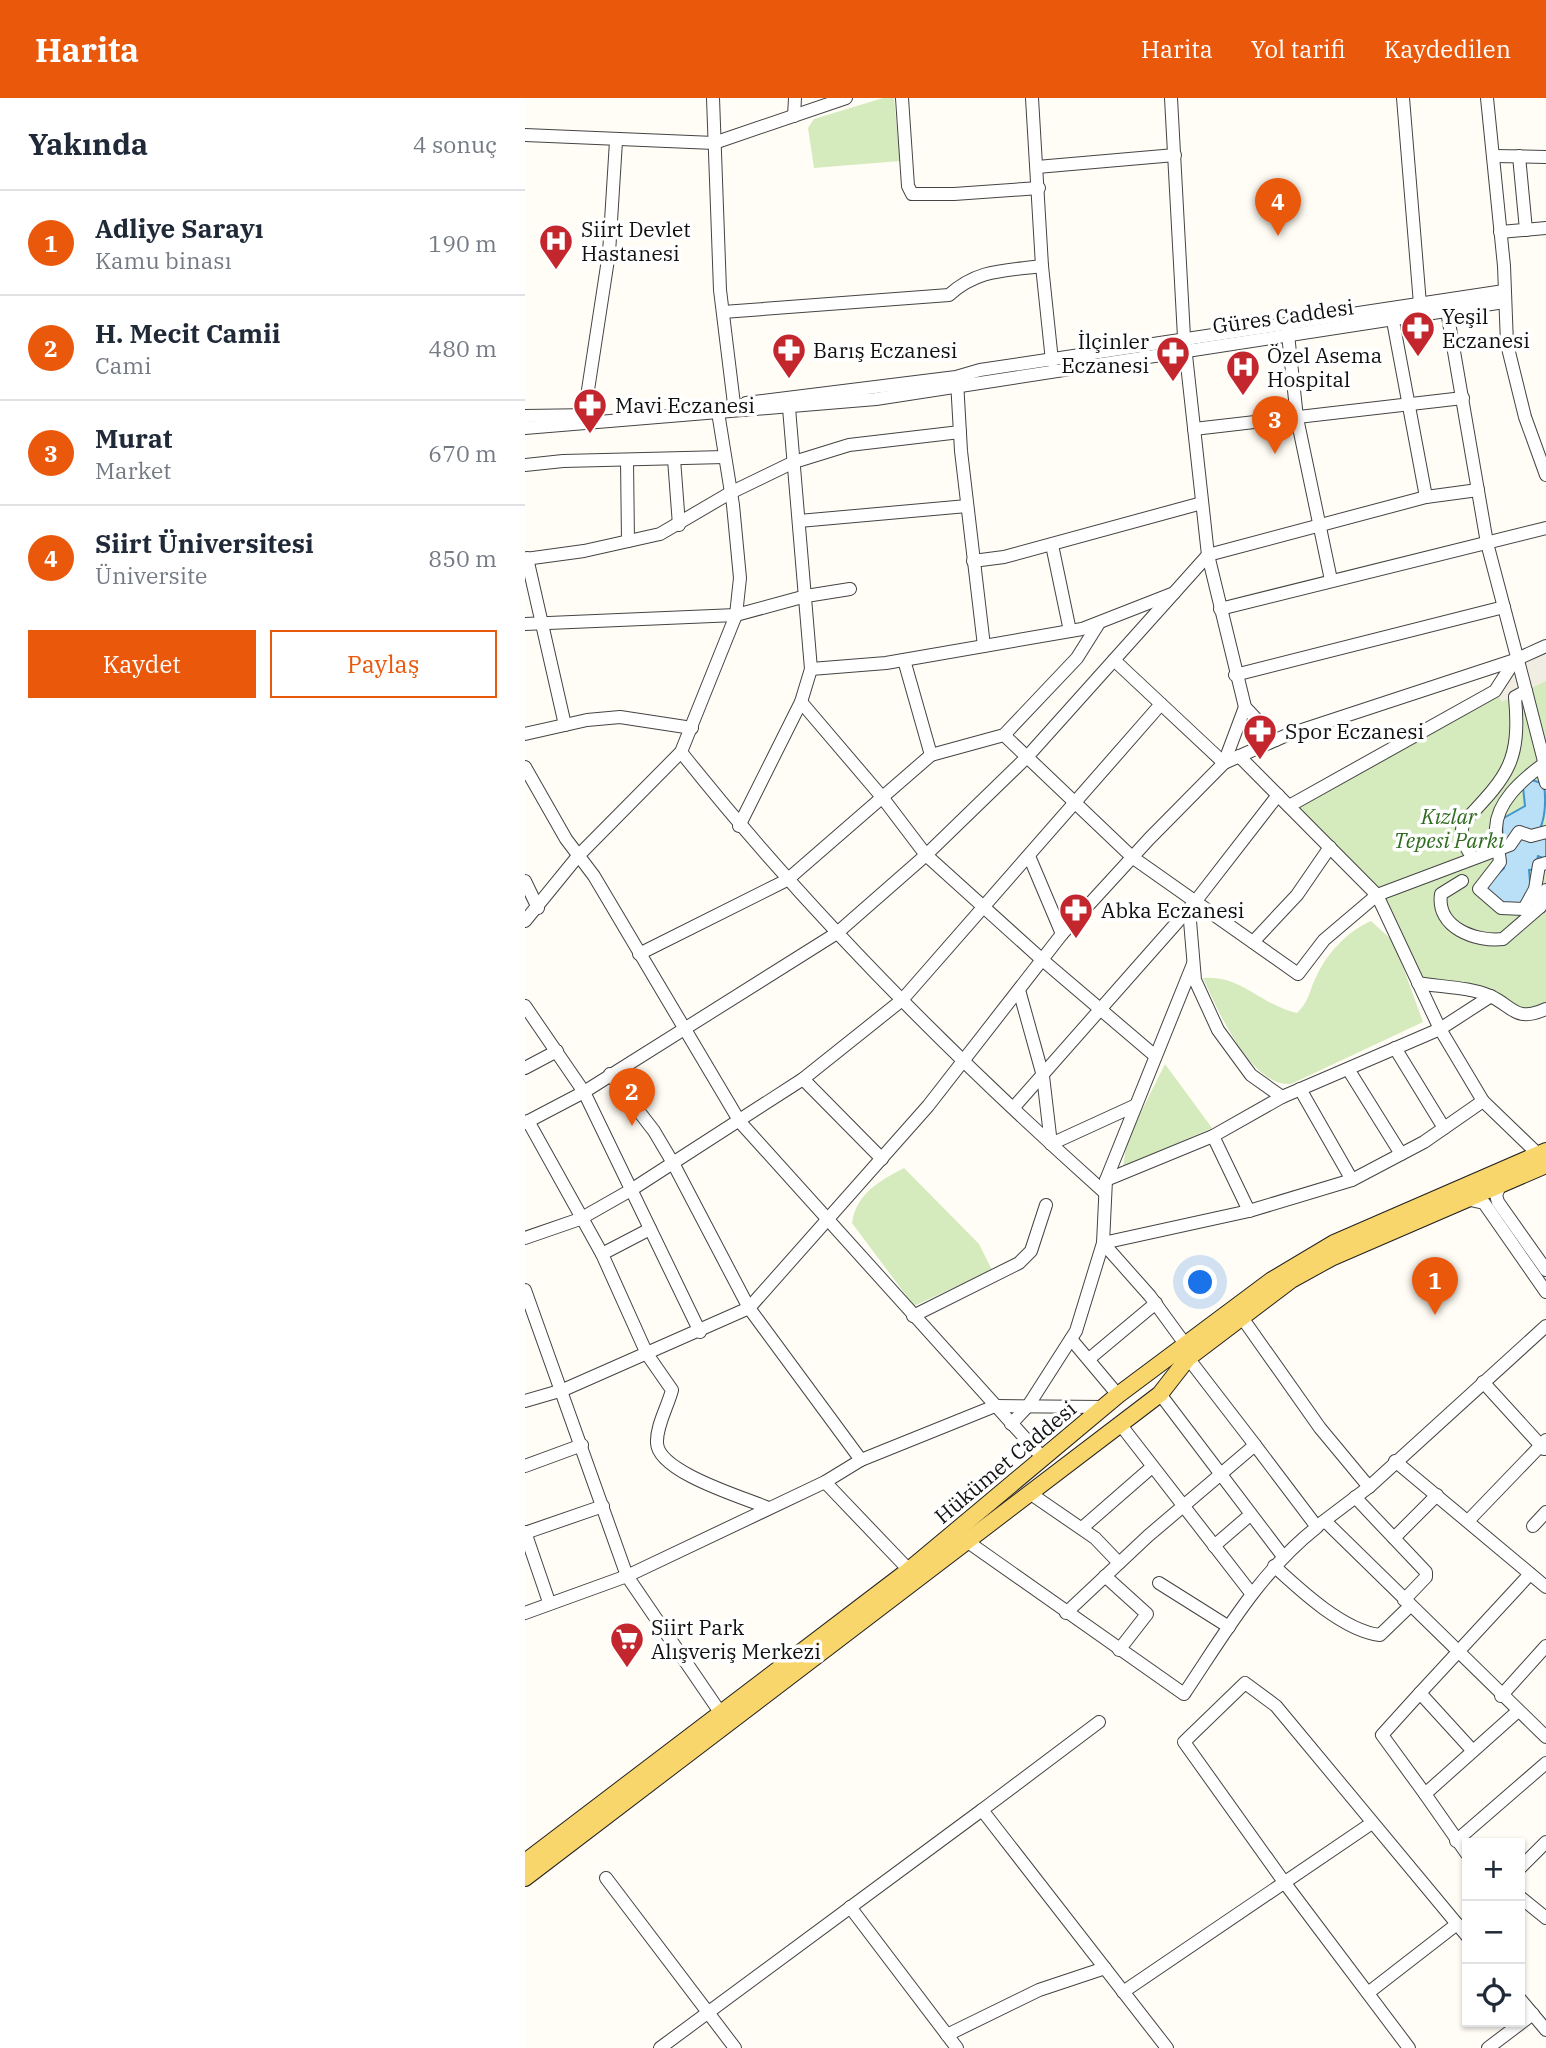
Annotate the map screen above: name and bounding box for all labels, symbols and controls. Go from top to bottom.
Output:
text: Harita [35,28,139,71]
text: Harita [1141,33,1213,65]
text: Yol tarifi [1251,33,1346,65]
text: Kaydedilen [1384,33,1511,65]
text: Yakında [28,124,148,163]
text: 4 sonuç [413,129,497,159]
pin: 4 [1255,178,1301,236]
text: Adliye Sarayı [95,211,264,245]
place label: Siirt Devlet Hastanesi [581,215,691,267]
hospital icon: Siirt Devlet Hastanesi [537,222,575,271]
text: 1 [44,228,58,258]
text: 190 m [428,228,497,258]
text: Kamu binası [95,245,232,275]
street label: Güres Caddesi [1211,292,1355,340]
place label: Yeşil Eczanesi [1442,302,1530,354]
pharmacy icon: Yeşil Eczanesi [1399,309,1437,358]
text: H. Mecit Camii [95,316,280,350]
place label: İlçinler Eczanesi [1061,327,1150,379]
pharmacy icon: Barış Eczanesi [770,331,808,380]
text: 2 [44,333,58,363]
text: 480 m [428,333,497,363]
pharmacy icon: İlçinler Eczanesi [1154,334,1192,383]
place label: Barış Eczanesi [813,336,957,364]
place label: Özel Asema Hospital [1267,341,1382,393]
hospital icon: Özel Asema Hospital [1224,348,1262,397]
text: Cami [95,350,151,380]
pharmacy icon: Mavi Eczanesi [571,386,609,435]
place label: Mavi Eczanesi [615,391,755,419]
pin: 3 [1252,396,1298,454]
text: Murat [95,421,172,455]
text: 3 [44,438,58,468]
text: 670 m [428,438,497,468]
text: Market [95,455,171,485]
text: Siirt Üniversitesi [95,526,314,560]
text: 4 [44,543,58,573]
text: 850 m [428,543,497,573]
text: Üniversite [95,560,207,590]
button: Kaydet [28,630,256,698]
button: Paylaş [270,630,497,698]
pharmacy icon: Spor Eczanesi [1241,712,1279,761]
place label: Spor Eczanesi [1285,717,1424,745]
park label: Kızlar Tepesi Parkı [1394,802,1505,854]
pharmacy icon: Abka Eczanesi [1057,891,1095,940]
place label: Abka Eczanesi [1101,896,1244,924]
pin: 2 [609,1068,655,1126]
pin: 1 [1412,1257,1458,1315]
your location [1183,1265,1217,1299]
street label: Hükümet Caddesi [928,1394,1082,1530]
place label: Siirt Park Alışveriş Merkezi [651,1613,821,1665]
supermarket icon: Siirt Park Alışveriş Merkezi [608,1620,646,1669]
map controls [1462,1838,1525,2027]
button: + [1462,1838,1525,1901]
button: − [1462,1901,1525,1964]
button: locate [1462,1964,1525,2027]

